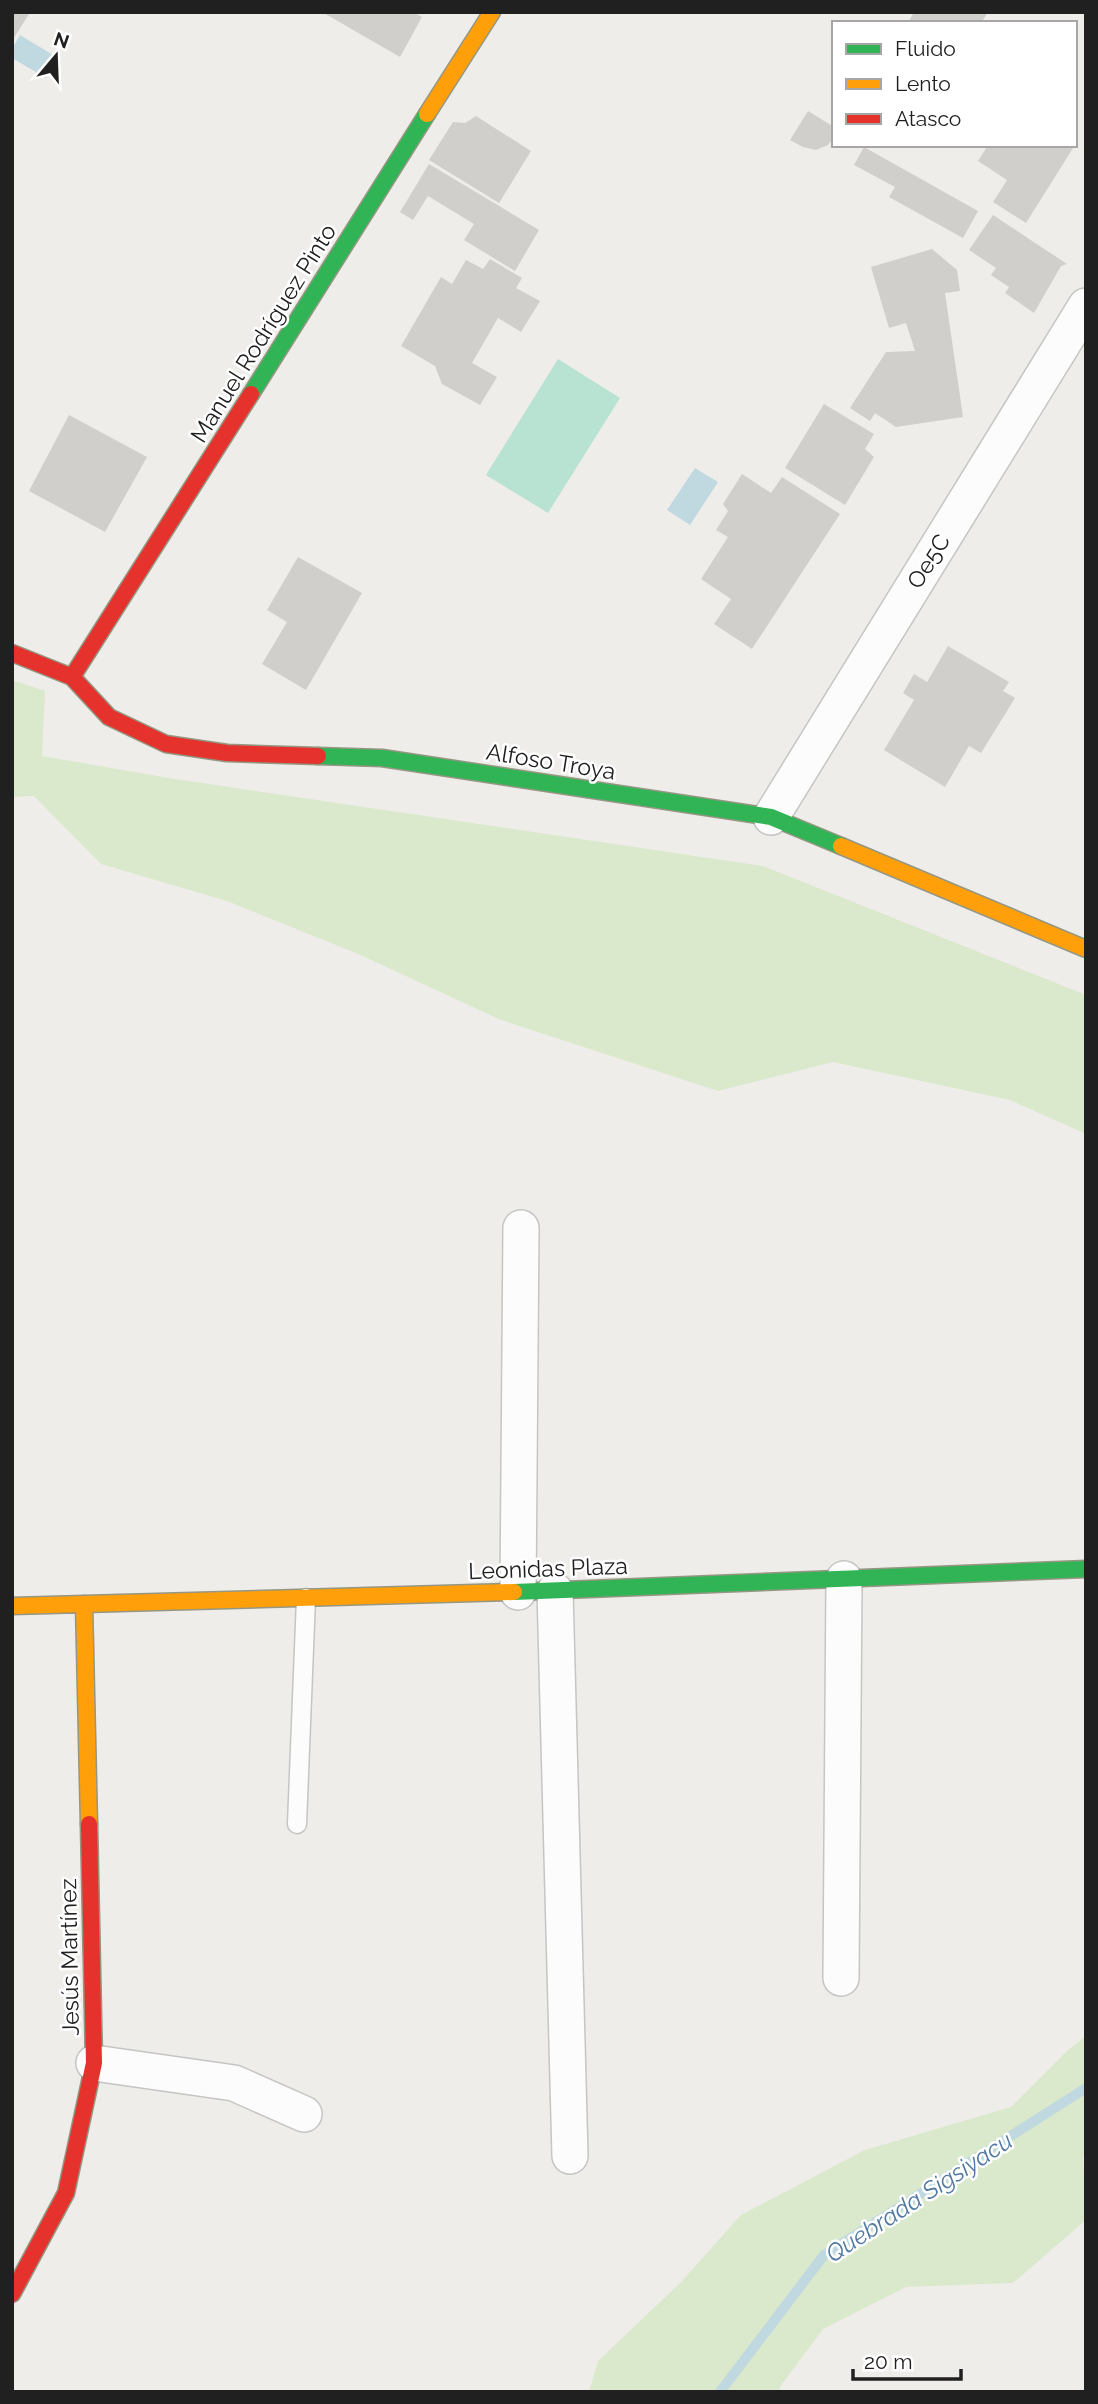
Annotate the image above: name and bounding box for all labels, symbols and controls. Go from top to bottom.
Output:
north arrow [21,21,91,91]
legend [832,21,1077,147]
text: N [51,27,72,53]
text: Fluido [895,36,956,61]
text: Lento [895,71,951,96]
text: Atasco [895,106,961,131]
street label: Manuel Rodríguez Pinto [185,219,341,447]
street label: Oe5C [901,529,955,593]
street label: Alfoso Troya [485,737,617,785]
street label: Leonidas Plaza [468,1552,628,1584]
street label: Jesús Martínez [54,1878,84,2036]
water label: Quebrada Sigsiyacu [820,2126,1018,2268]
scale bar [853,2338,962,2382]
text: 20 m [864,2349,912,2374]

